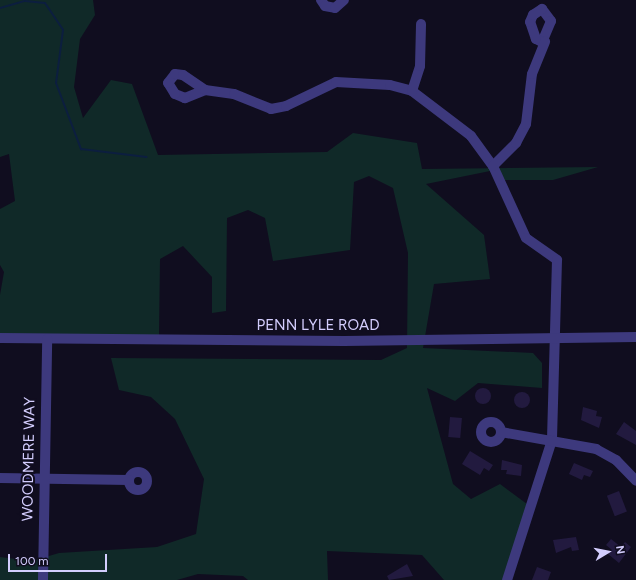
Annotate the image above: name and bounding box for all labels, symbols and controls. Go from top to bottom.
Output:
street label: PENN LYLE ROAD [256,317,380,335]
street label: WOODMERE WAY [19,397,39,521]
north arrow [588,532,628,572]
text: N [613,544,627,555]
scale bar [10,546,109,572]
text: 100 m [15,554,49,568]

